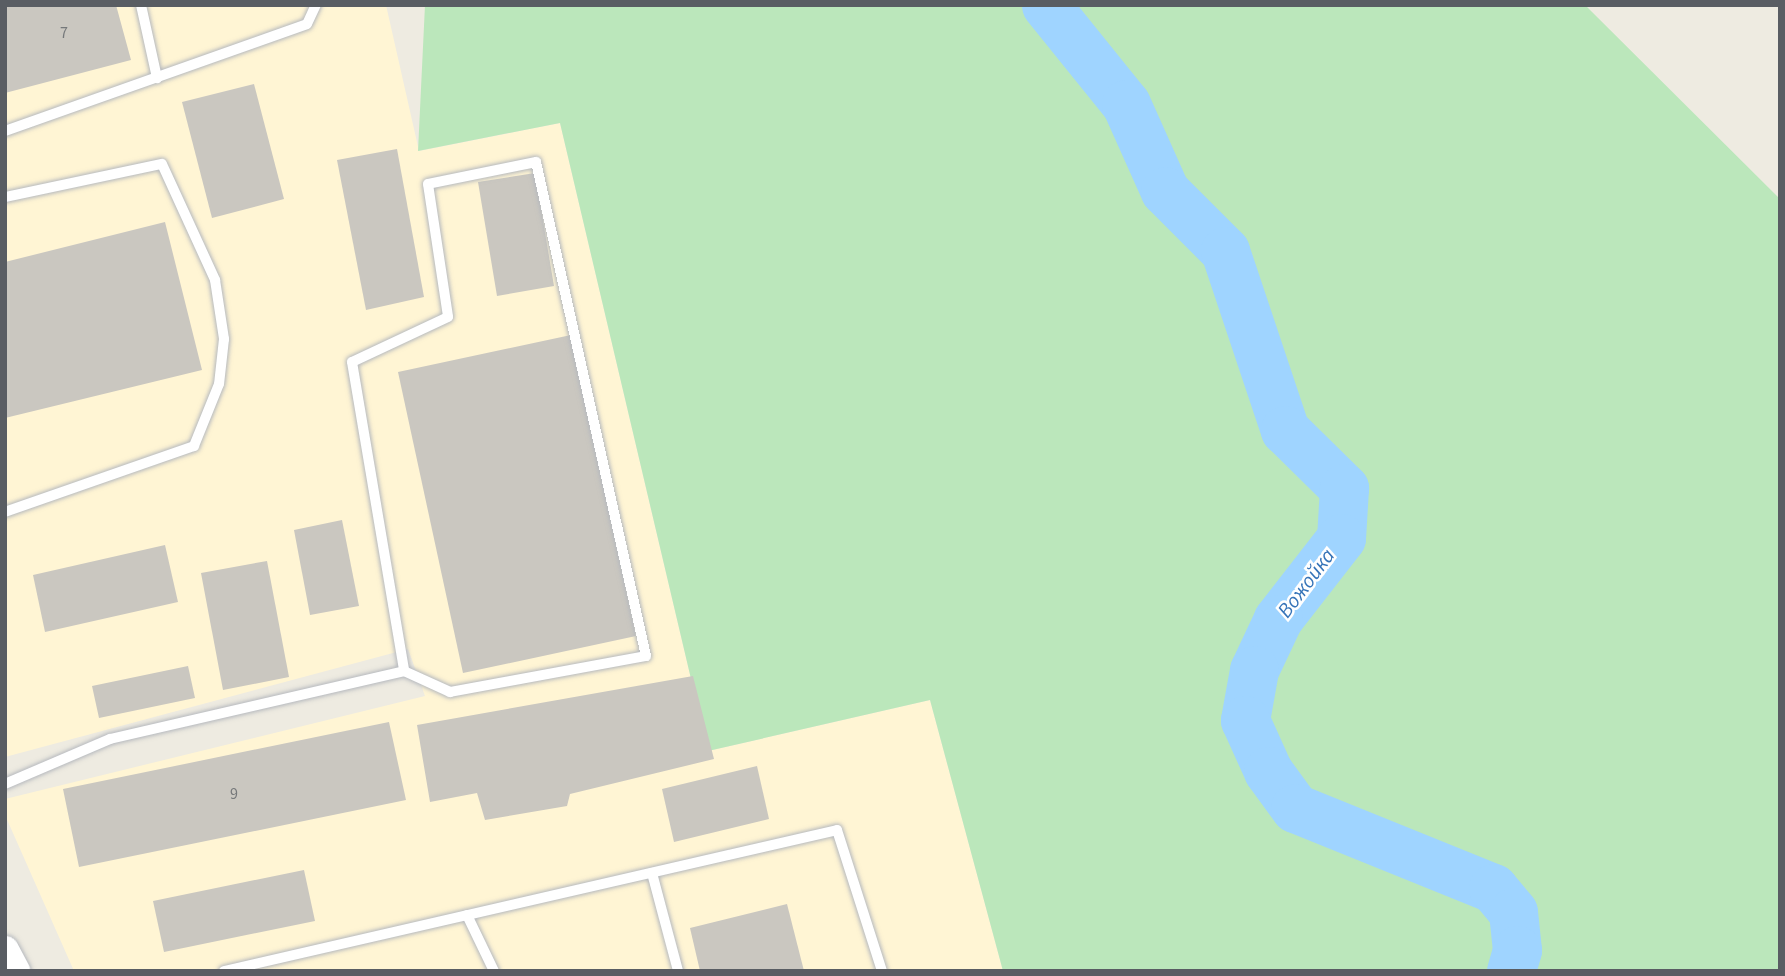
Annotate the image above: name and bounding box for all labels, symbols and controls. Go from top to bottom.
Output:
house number: 7 [60,23,68,43]
water label: Вожойка [1272,543,1340,623]
house number: 9 [230,784,238,804]

